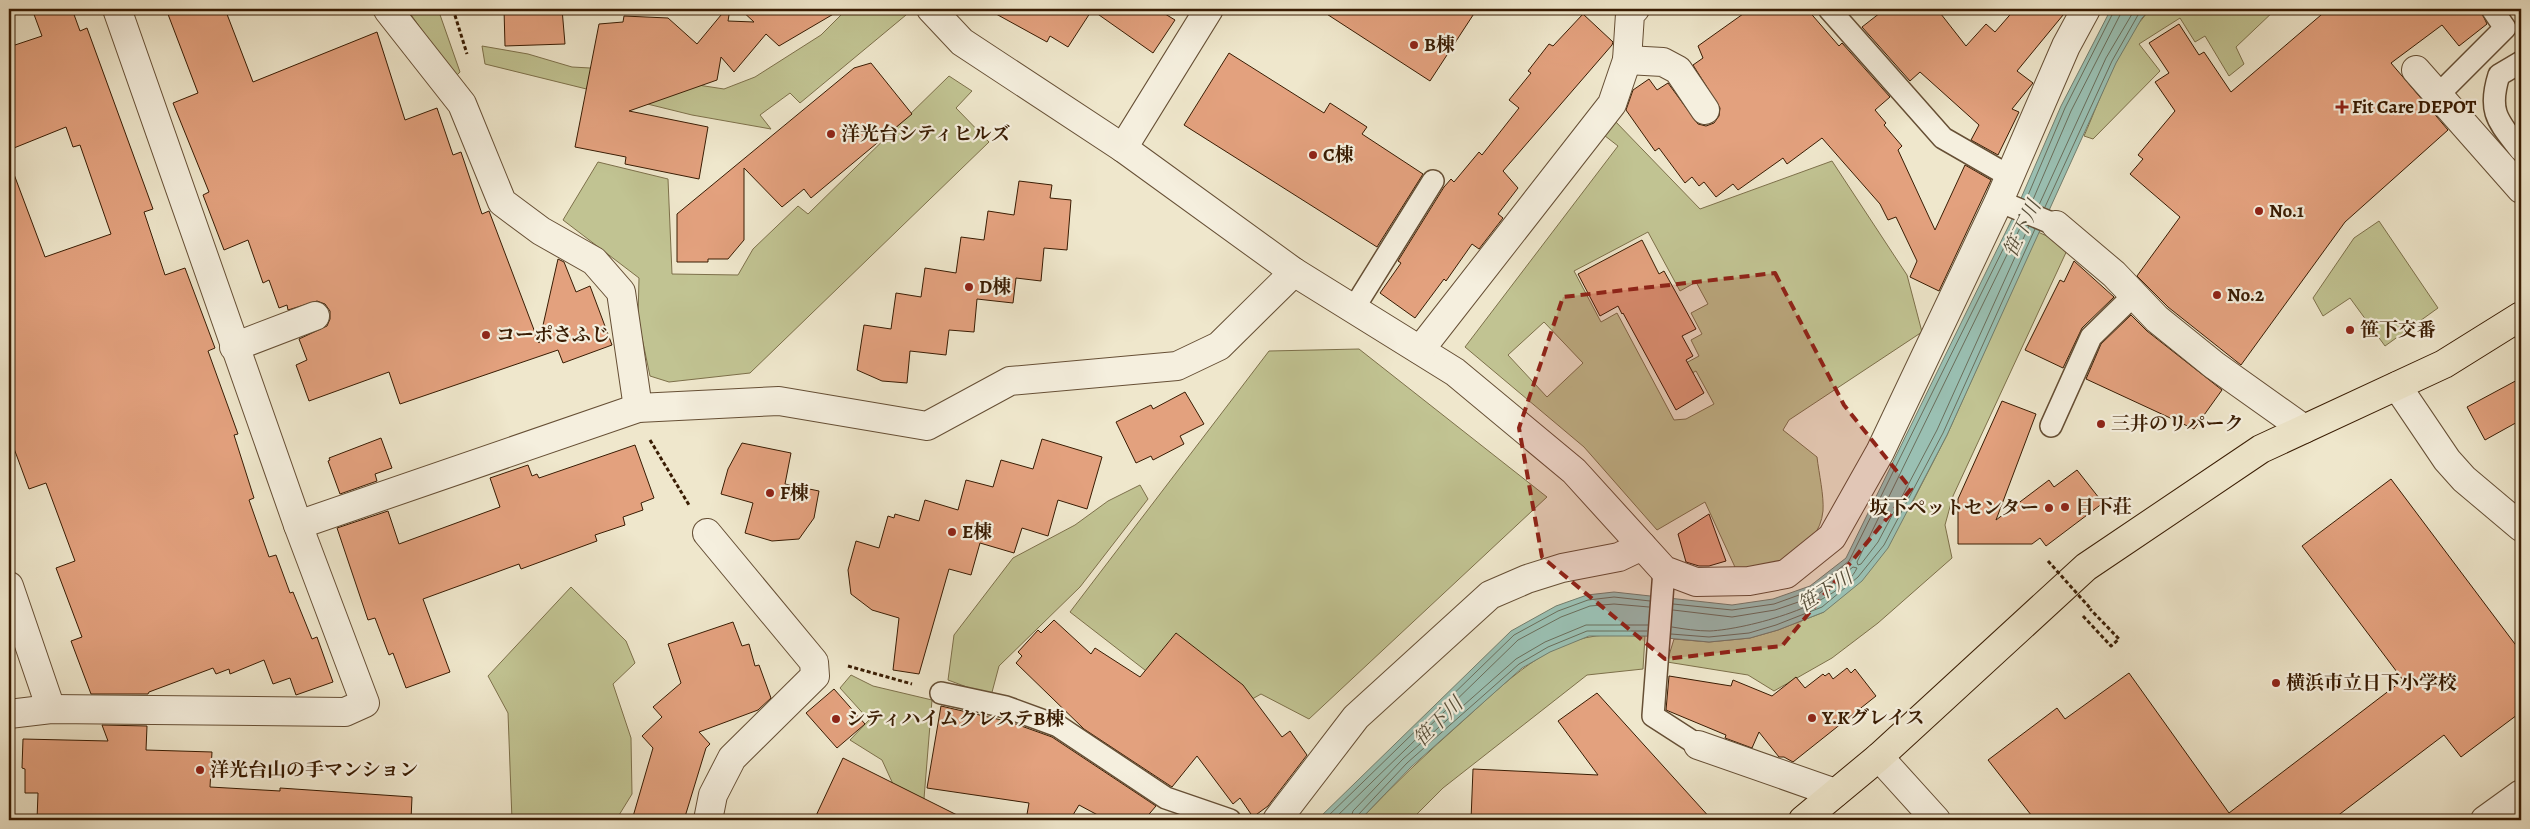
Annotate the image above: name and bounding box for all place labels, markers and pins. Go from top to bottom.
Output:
place label: B棟 [1424,32,1455,58]
marker: B棟 [1408,39,1420,51]
place label: Fit Care DEPOT [2352,94,2477,120]
marker: Fit Care DEPOT [2336,101,2348,113]
place label: 洋光台シティヒルズ [841,121,1010,147]
marker: 洋光台シティヒルズ [825,128,837,140]
place label: C棟 [1323,142,1354,168]
marker: C棟 [1307,149,1319,161]
place label: No.1 [2269,198,2304,224]
marker: No.1 [2253,205,2265,217]
place label: D棟 [979,274,1011,300]
marker: D棟 [963,281,975,293]
place label: No.2 [2227,282,2264,308]
marker: No.2 [2211,289,2223,301]
place label: 笹下交番 [2360,317,2436,343]
place label: コーポさふじ [496,322,610,348]
marker: 笹下交番 [2344,324,2356,336]
marker: コーポさふじ [480,329,492,341]
place label: 三井のリパーク [2111,411,2243,437]
marker: 三井のリパーク [2095,418,2107,430]
place label: F棟 [780,480,809,506]
marker: F棟 [764,487,776,499]
place label: 日下荘 [2075,494,2132,520]
place label: 坂下ペットセンター [1869,495,2039,521]
marker: 日下荘 [2059,501,2071,513]
marker: 坂下ペットセンター [2043,502,2055,514]
place label: E棟 [962,519,992,545]
marker: E棟 [946,526,958,538]
place label: 横浜市立日下小学校 [2286,670,2457,696]
marker: 横浜市立日下小学校 [2270,677,2282,689]
place label: Y.Kグレイス [1821,705,1925,731]
place label: シティハイムクレステB棟 [846,706,1064,732]
marker: Y.Kグレイス [1806,712,1818,724]
marker: シティハイムクレステB棟 [830,713,842,725]
place label: 洋光台山の手マンション [210,757,418,783]
marker: 洋光台山の手マンション [194,764,206,776]

